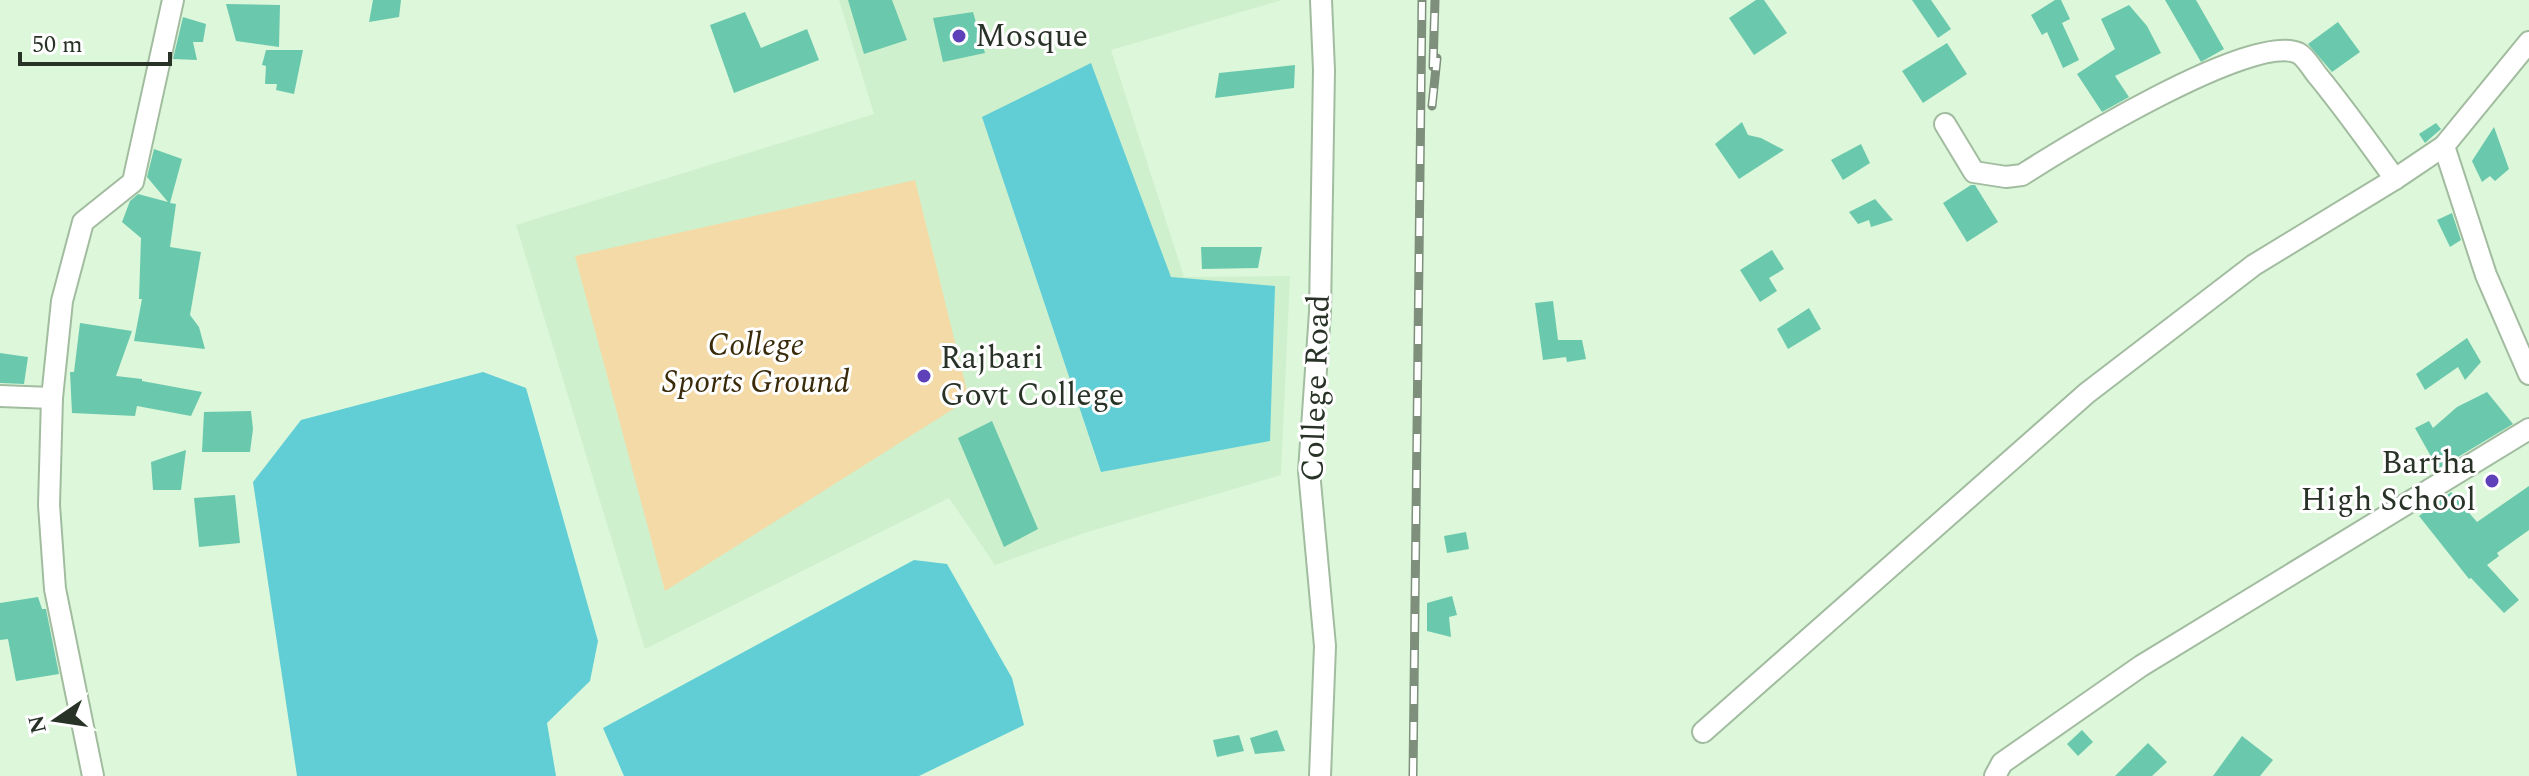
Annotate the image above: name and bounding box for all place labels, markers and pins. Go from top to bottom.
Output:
place label: Mosque [975,12,1088,61]
marker: Mosque [950,27,968,45]
place label: Rajbari Govt College [940,334,1124,420]
marker: Rajbari Govt College [915,367,933,385]
place label: Bartha High School [2301,439,2476,525]
marker: Bartha High School [2483,472,2501,490]

